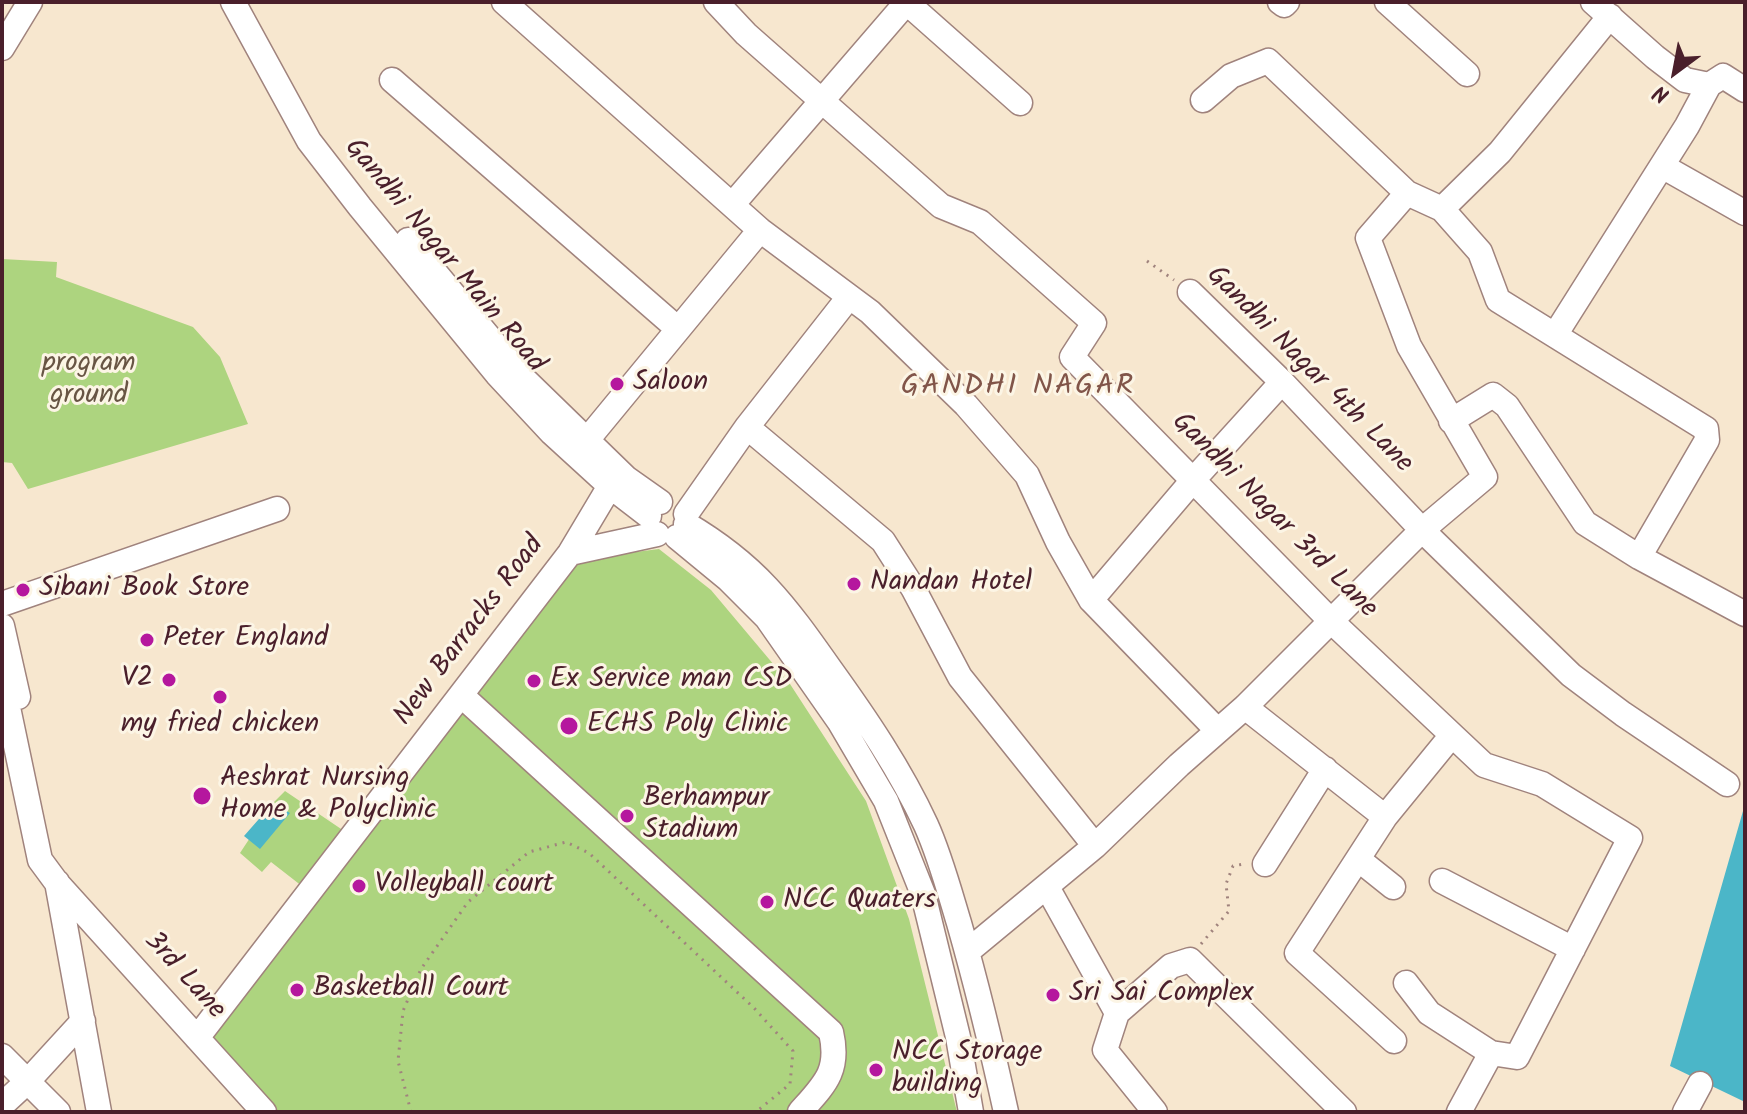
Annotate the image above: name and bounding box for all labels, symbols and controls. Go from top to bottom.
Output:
north arrow [1635,32,1715,112]
text: N [1647,74,1677,111]
street label: Gandhi Nagar Main Road [335,133,551,381]
street label: Gandhi Nagar 4th Lane [1197,260,1419,482]
park label: program ground [42,348,136,414]
place label: Saloon [633,367,708,401]
district label: GANDHI NAGAR [901,371,1135,407]
marker: Saloon [608,375,626,393]
street label: Gandhi Nagar 3rd Lane [1163,407,1383,627]
street label: New Barracks Road [389,530,553,734]
place label: Nandan Hotel [870,567,1032,601]
place label: Sibani Book Store [39,573,249,607]
marker: Nandan Hotel [845,575,863,593]
marker: Sibani Book Store [14,581,32,599]
place label: Peter England [163,623,328,657]
marker: Peter England [138,631,156,649]
place label: V2 [122,663,153,697]
place label: Ex Service man CSD [550,664,792,698]
marker: V2 [160,671,178,689]
marker: Ex Service man CSD [525,672,543,690]
marker: my fried chicken [211,688,229,706]
place label: my fried chicken [121,709,319,743]
place label: ECHS Poly Clinic [587,709,788,743]
marker: ECHS Poly Clinic [558,715,580,737]
place label: Aeshrat Nursing Home & Polyclinic [220,763,436,829]
place label: Berhampur Stadium [643,783,769,849]
marker: Aeshrat Nursing Home & Polyclinic [191,785,213,807]
marker: Berhampur Stadium [618,807,636,825]
place label: Volleyball court [375,869,554,903]
marker: Volleyball court [350,877,368,895]
place label: NCC Quaters [783,885,936,919]
marker: NCC Quaters [758,893,776,911]
street label: 3rd Lane [135,926,231,1028]
place label: Basketball Court [313,973,508,1007]
place label: Sri Sai Complex [1069,978,1253,1012]
marker: Basketball Court [288,981,306,999]
marker: Sri Sai Complex [1044,986,1062,1004]
place label: NCC Storage building [892,1037,1042,1103]
marker: NCC Storage building [867,1061,885,1079]

